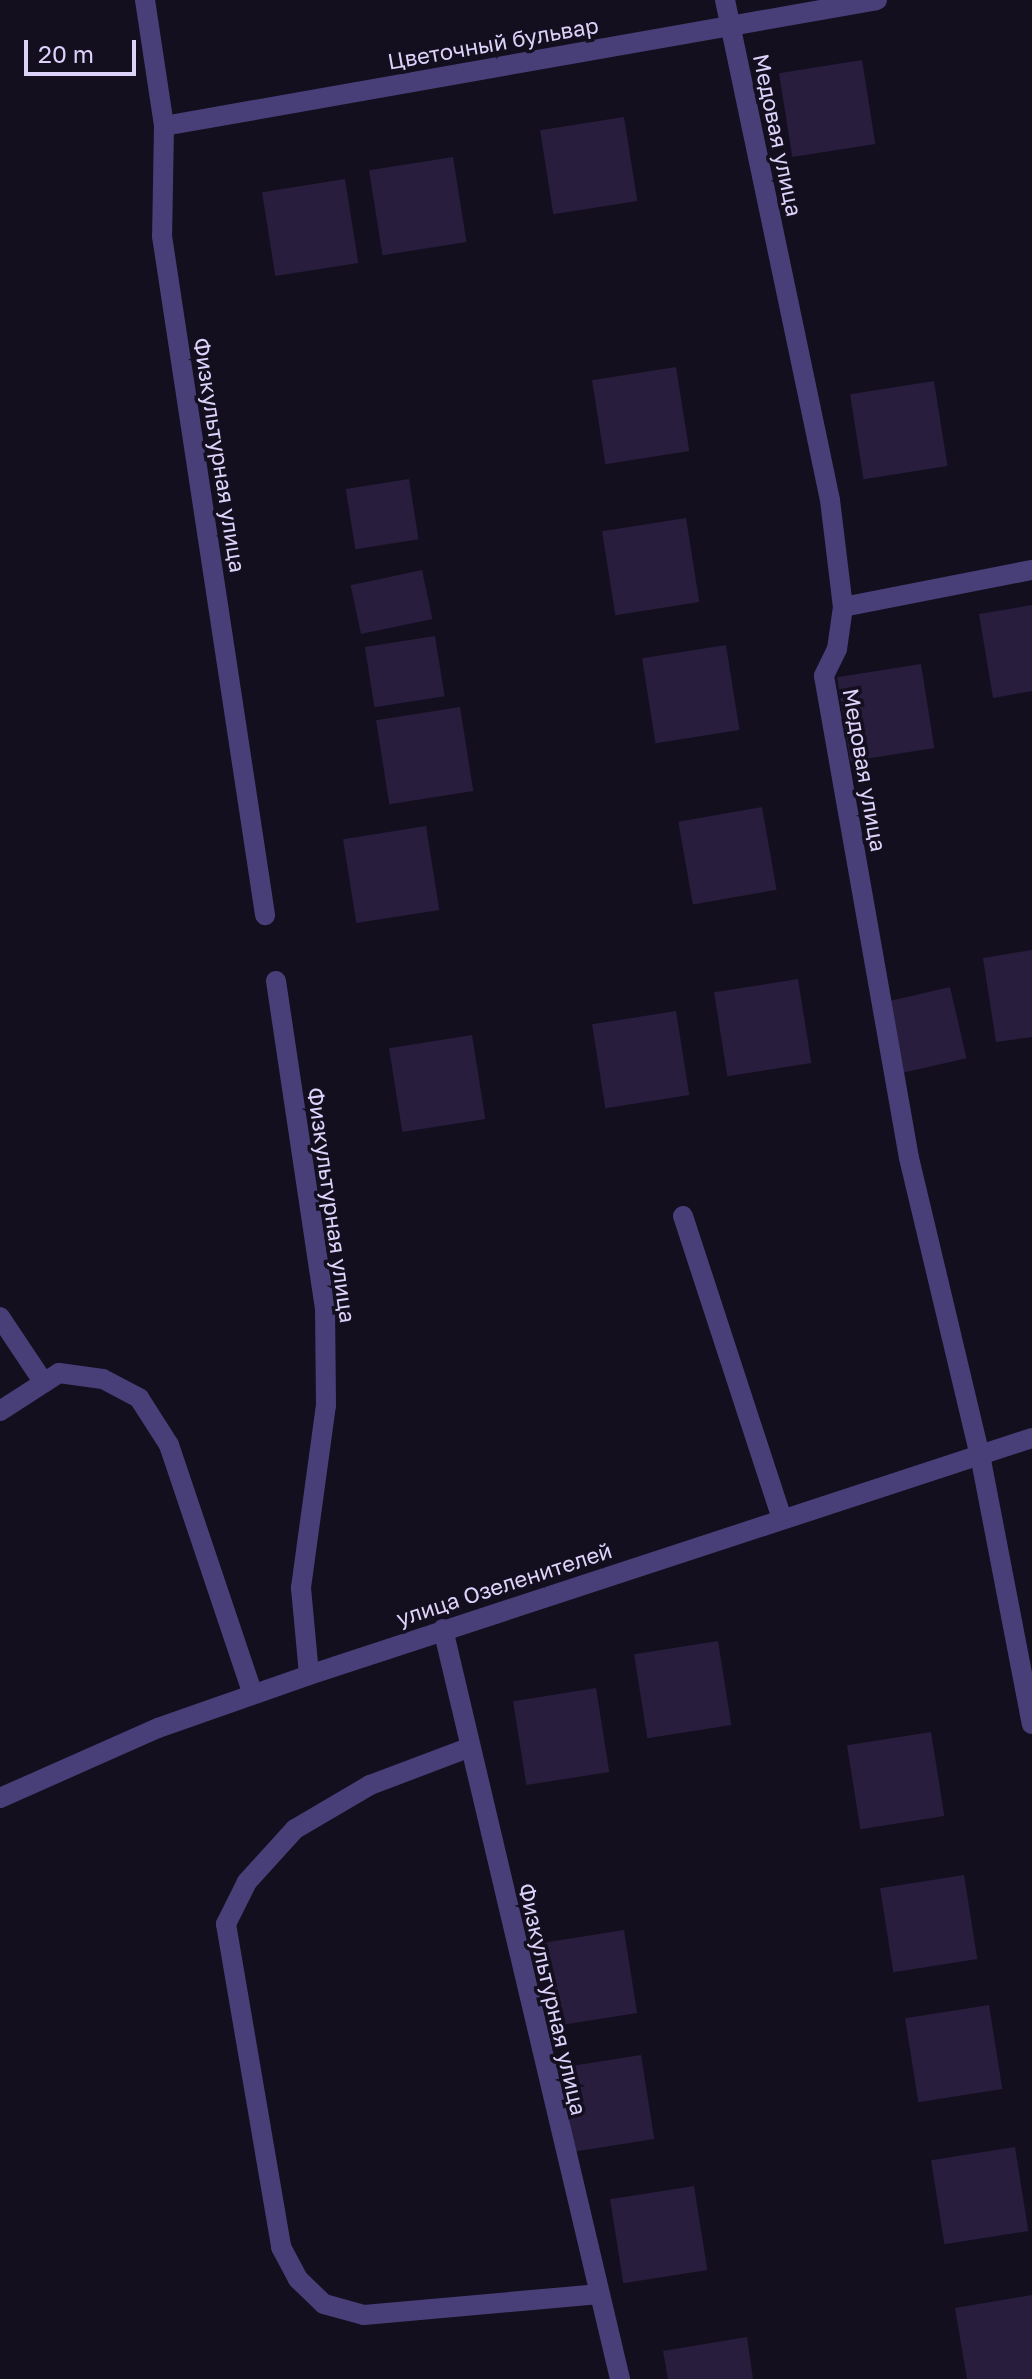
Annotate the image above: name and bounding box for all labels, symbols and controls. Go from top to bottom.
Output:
street label: Цветочный бульвар [386,11,600,75]
scale bar [28,24,140,74]
text: 20 m [38,39,94,68]
street label: Медовая улица [748,51,808,219]
street label: Физкультурная улица [188,336,252,574]
street label: Медовая улица [838,686,892,854]
street label: Физкультурная улица [302,1086,362,1324]
street label: улица Озеленителей [393,1537,615,1631]
street label: Физкультурная улица [513,1880,593,2118]

